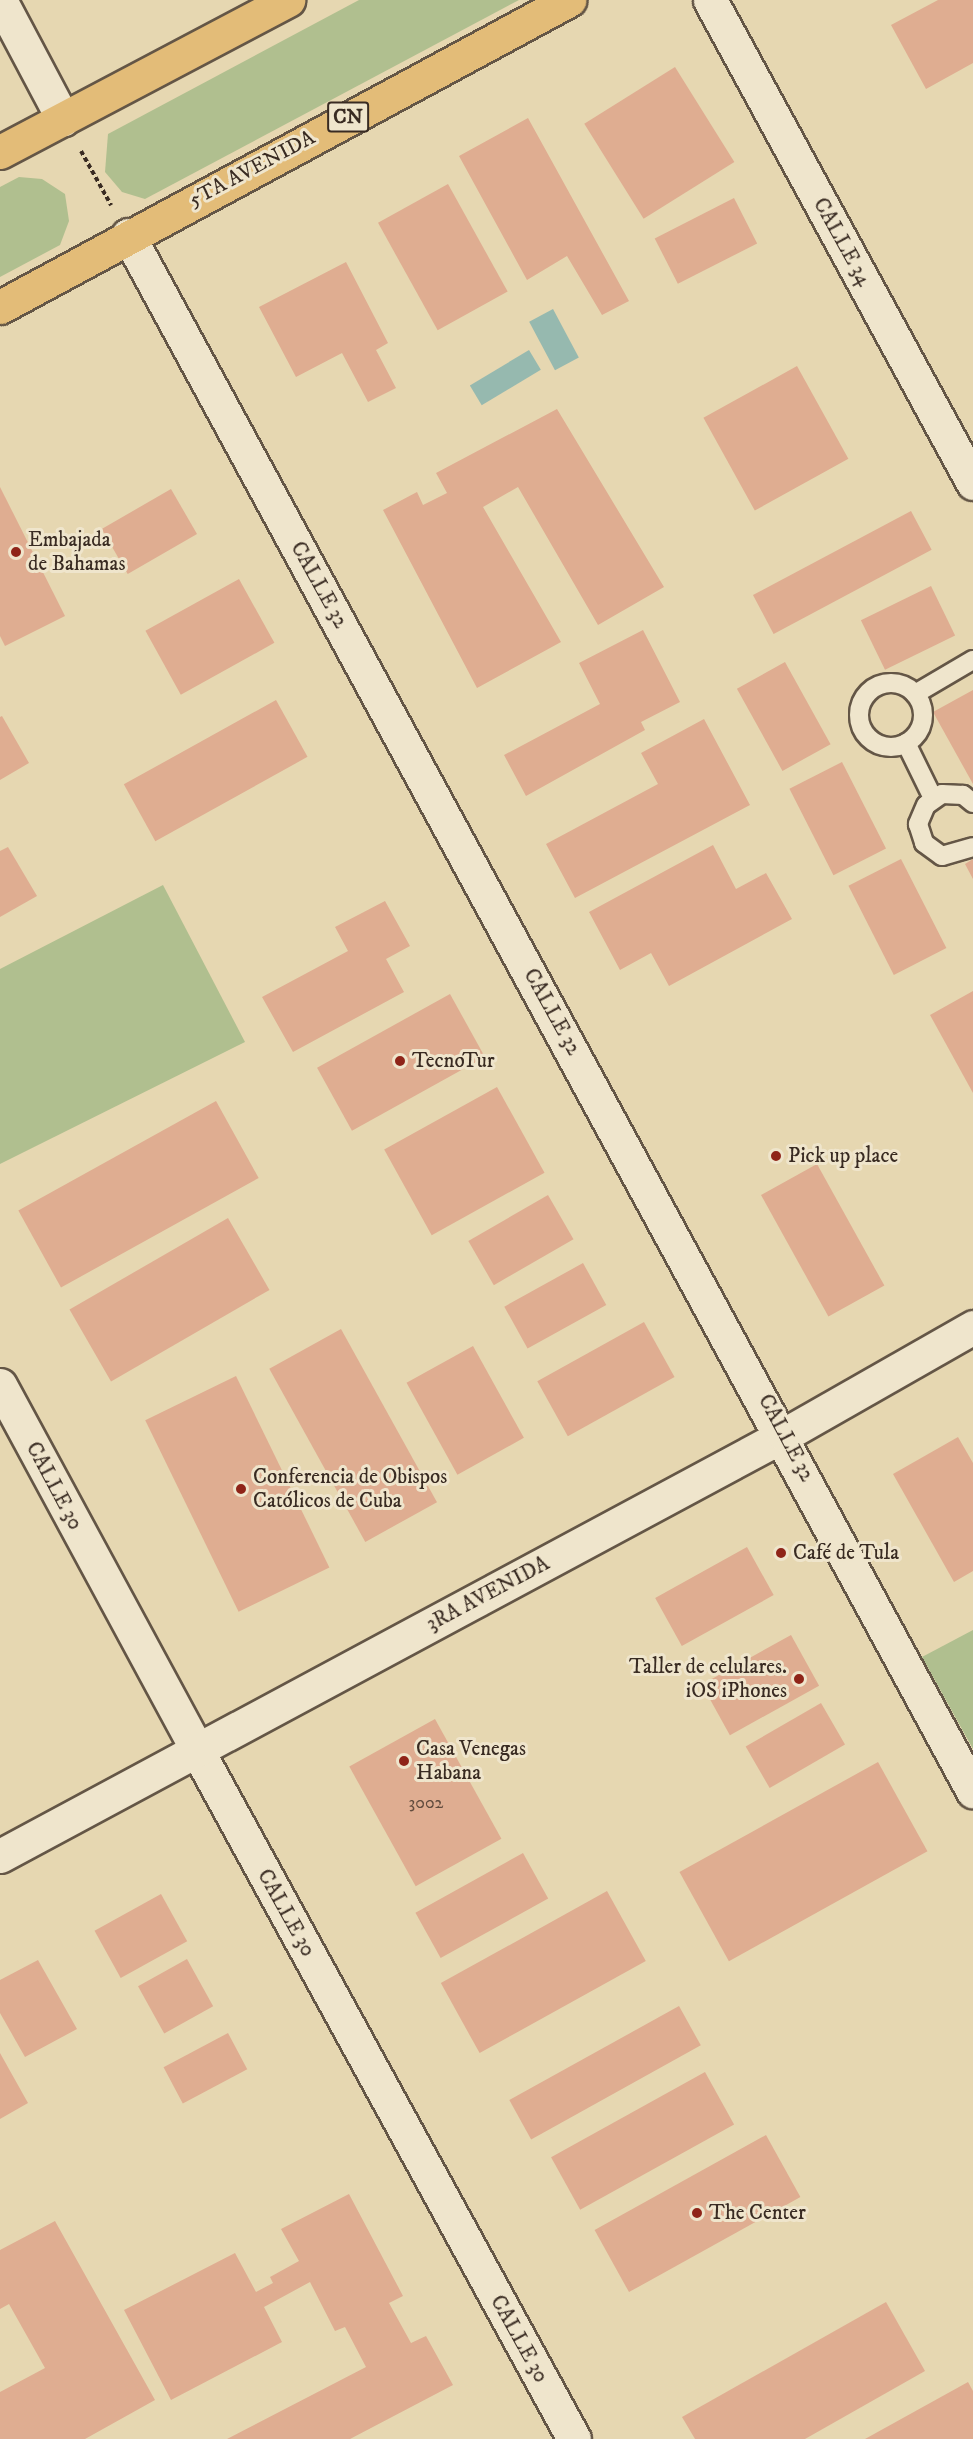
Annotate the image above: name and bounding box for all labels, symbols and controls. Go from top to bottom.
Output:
road number: CN [327,100,369,134]
street label: 5TA AVENIDA [185,125,319,213]
street label: CALLE 34 [807,194,877,290]
place label: Embajada de Bahamas [28,527,126,577]
street label: CALLE 32 [285,537,353,633]
marker: Embajada de Bahamas [9,545,23,559]
street label: CALLE 32 [518,964,586,1060]
place label: TecnoTur [412,1048,495,1074]
marker: TecnoTur [393,1054,407,1068]
place label: Pick up place [788,1143,898,1169]
marker: Pick up place [769,1149,783,1163]
street label: CALLE 32 [753,1390,819,1486]
street label: CALLE 30 [20,1438,88,1534]
place label: Conferencia de Obispos Católicos de Cuba [253,1464,447,1514]
marker: Conferencia de Obispos Católicos de Cuba [234,1482,248,1496]
place label: Café de Tula [793,1540,899,1566]
marker: Café de Tula [774,1546,788,1560]
street label: 3RA AVENIDA [422,1551,554,1637]
place label: Taller de celulares. iOS iPhones [629,1654,787,1704]
marker: Taller de celulares. iOS iPhones [792,1672,806,1686]
place label: Casa Venegas Habana [416,1736,526,1786]
marker: Casa Venegas Habana [397,1754,411,1768]
house number: 3002 [409,1792,443,1814]
street label: CALLE 30 [252,1865,320,1961]
place label: The Center [709,2200,806,2226]
marker: The Center [690,2206,704,2220]
street label: CALLE 30 [485,2291,553,2387]

